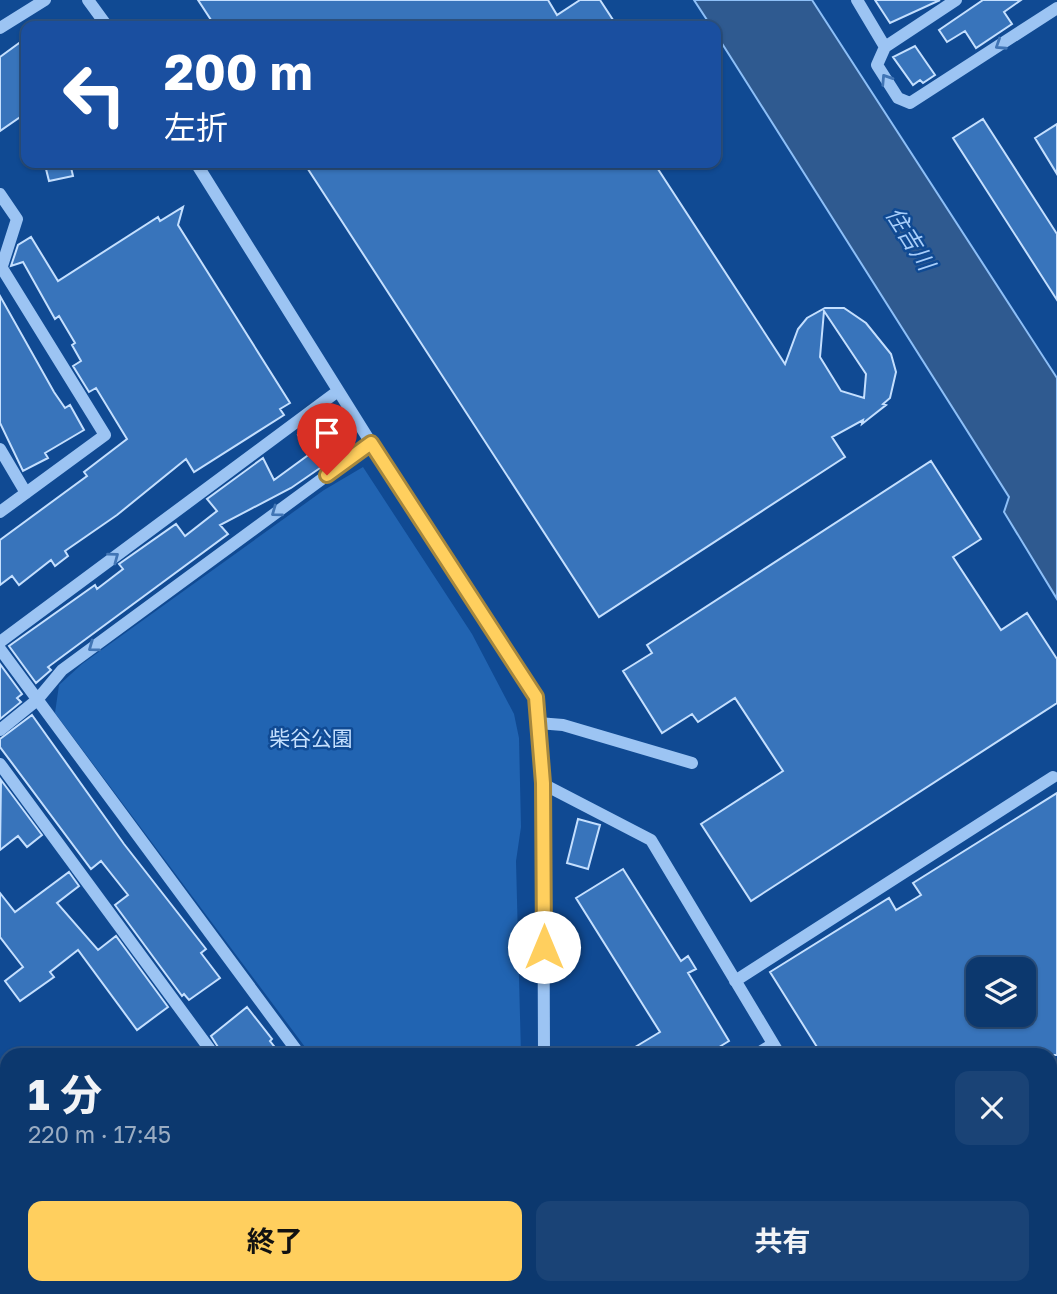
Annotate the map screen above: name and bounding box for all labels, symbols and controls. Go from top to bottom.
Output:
one-way arrow [994,37,1007,50]
text: 200 m [164,42,313,101]
icon: left [49,49,140,140]
one-way arrow [881,73,894,86]
text: 左折 [164,108,228,146]
water label: 住吉川 [881,201,943,277]
pin [297,403,357,475]
icon: arrive [308,414,346,452]
one-way arrow [272,504,284,517]
one-way arrow [106,553,119,565]
one-way arrow [88,639,101,651]
park label: 柴谷公園 [269,725,353,751]
position arrow [507,910,581,984]
map controls [966,957,1036,1027]
button: layers [966,957,1036,1027]
text: 1 分 [28,1069,102,1119]
button: close [955,1071,1029,1145]
text: 220 m · 17:45 [28,1120,171,1148]
button: 終了 [28,1201,522,1281]
button: 共有 [536,1201,1029,1281]

